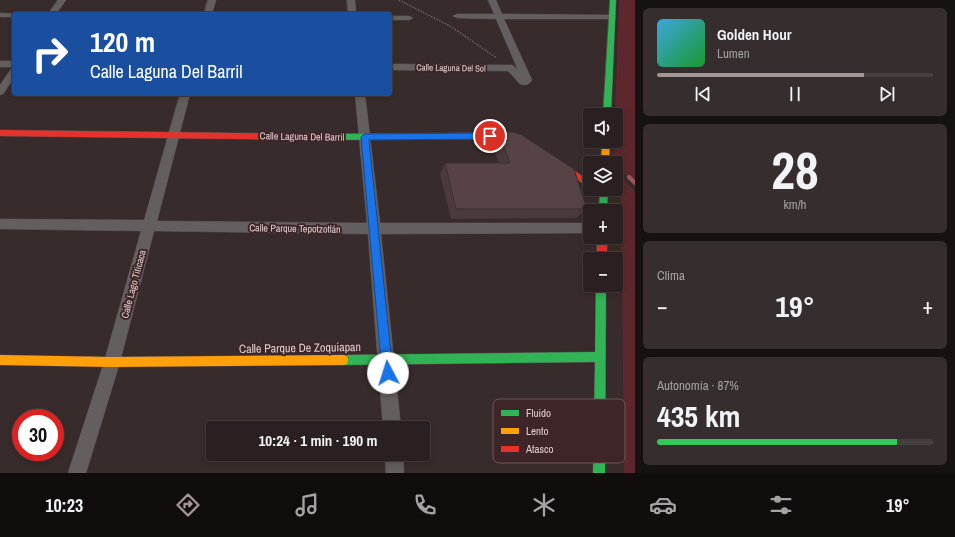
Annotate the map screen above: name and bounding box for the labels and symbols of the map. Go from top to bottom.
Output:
street label: Calle Laguna Del Sol [416,61,486,75]
pin [473,119,507,153]
street label: Calle Laguna Del Barril [259,129,345,144]
street label: Calle Parque Tepotzotlán [249,221,341,236]
street label: Calle Lago Titicaca [118,248,149,320]
street label: Calle Parque De Zoquiapan [239,339,361,357]
position arrow [367,352,409,394]
legend [493,399,625,463]
text: Fluido [526,406,551,420]
speed limit sign: 30 [12,409,64,461]
text: Lento [526,424,549,438]
text: Atasco [525,442,554,456]

